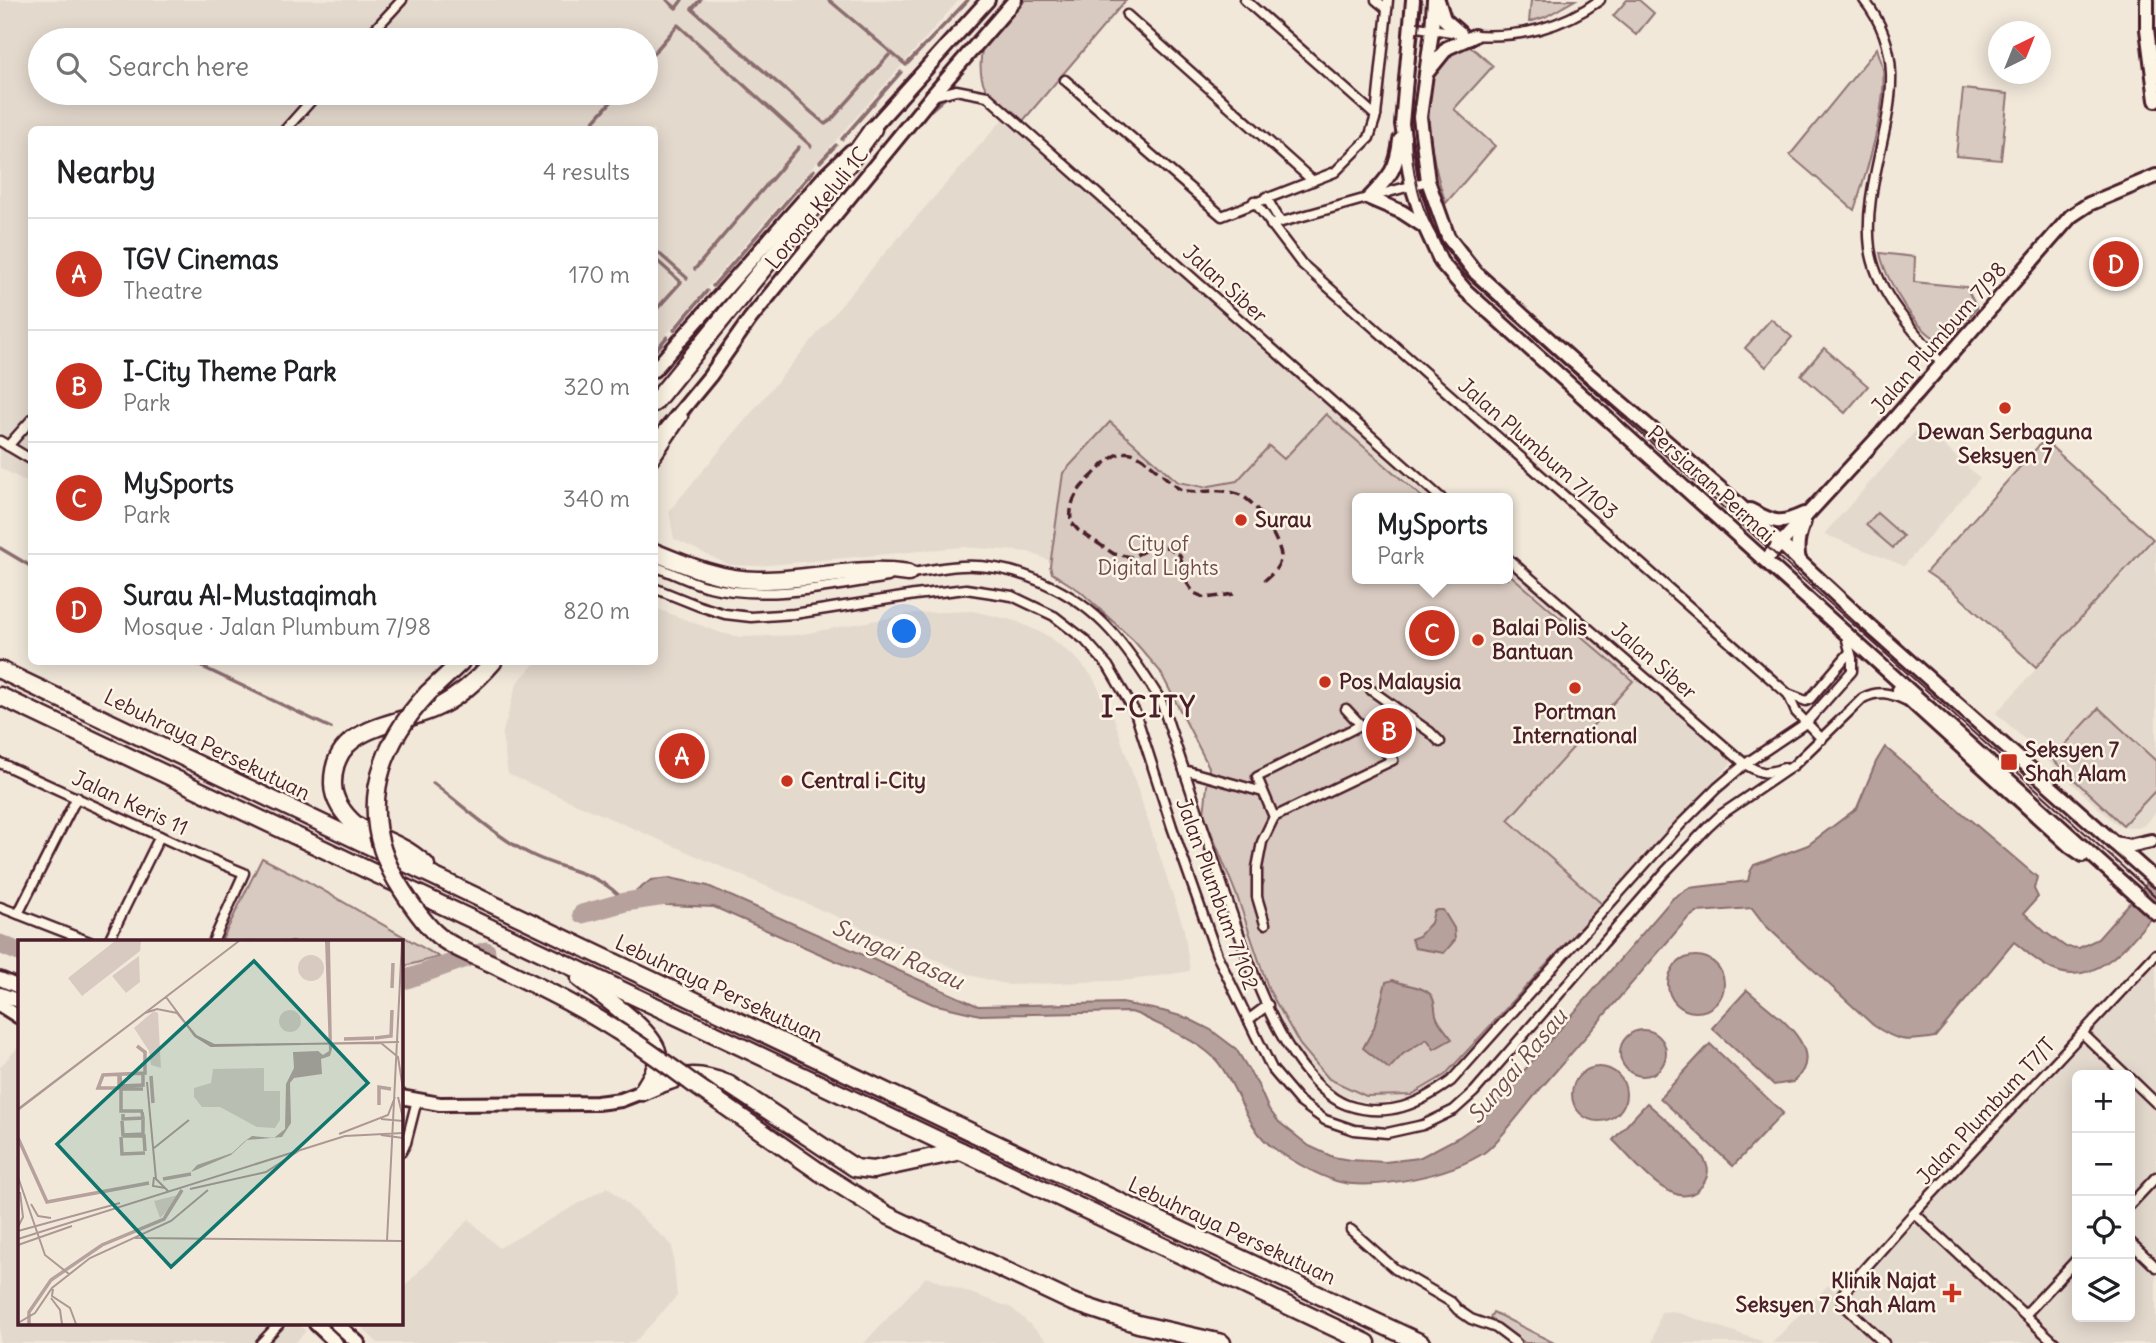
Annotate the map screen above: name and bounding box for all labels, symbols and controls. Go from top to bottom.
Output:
north arrow [1988,21,2051,84]
search box [28,28,658,105]
icon: search [52,48,90,86]
text: Search here [108,50,249,83]
street label: Lorong Keluli 1C [759,141,874,274]
text: Nearby [56,153,156,191]
text: 4 results [543,157,630,186]
pin: D [2093,238,2139,290]
street label: Jalan Siber [1178,239,1273,329]
text: TGV Cinemas [123,243,279,276]
street label: Jalan Plumbum 7/98 [1865,256,2012,419]
text: A [72,260,86,289]
text: 170 m [569,260,630,289]
text: Theatre [123,276,203,305]
text: I-City Theme Park [123,355,337,388]
text: B [71,372,87,401]
text: 320 m [564,372,630,401]
street label: Jalan Plumbum 7/103 [1453,372,1624,525]
text: Park [123,388,171,417]
marker: Dewan Serbaguna Seksyen 7 [1997,400,2013,416]
place label: Dewan Serbaguna Seksyen 7 [1917,418,2093,469]
street label: Persiaran Permai [1642,419,1781,548]
text: MySports [123,467,234,500]
text: C [71,484,87,513]
text: 340 m [563,484,630,513]
popup [1352,493,1513,584]
text: Park [123,500,171,529]
place label: Surau [1255,506,1311,533]
text: MySports [1377,508,1488,541]
marker: Surau [1233,512,1249,528]
park label: City of Digital Lights [1097,530,1219,581]
text: Park [1377,541,1425,570]
text: Surau Al-Mustaqimah [123,579,377,612]
text: D [71,596,87,625]
text: 820 m [563,596,630,625]
pin: C [1409,607,1455,659]
text: Mosque · Jalan Plumbum 7/98 [123,612,431,641]
your location [887,614,921,648]
place label: Balai Polis Bantuan [1492,614,1588,665]
street label: Jalan Siber [1606,616,1703,705]
marker: Balai Polis Bantuan [1470,632,1486,648]
place label: Pos Malaysia [1339,668,1461,695]
marker: Pos Malaysia [1317,674,1333,690]
marker: Portman International [1567,680,1583,696]
street label: Lebuhraya Persekutuan [100,683,315,806]
district label: I-CITY [1101,689,1197,725]
place label: Portman International [1513,698,1637,749]
pin: B [1366,705,1412,757]
pin: A [659,730,705,782]
place label: Seksyen 7 Shah Alam [2025,736,2127,787]
marker: Seksyen 7 Shah Alam [1999,752,2019,772]
street label: Jalan Keris 11 [68,764,192,841]
place label: Central i-City [801,767,926,794]
marker: Central i-City [779,773,795,789]
street label: Jalan Plumbum 7/102 [1170,794,1265,994]
water label: Sungai Rasau [828,912,970,996]
street label: Lebuhraya Persekutuan [611,929,827,1049]
inset map [18,940,402,1326]
water label: Sungai Rasau [1460,1001,1574,1129]
street label: Jalan Plumbum T7/T [1911,1032,2061,1190]
map controls [2072,1070,2135,1322]
button: + [2072,1070,2135,1133]
button: − [2072,1133,2135,1196]
street label: Lebuhraya Persekutuan [1124,1171,1340,1291]
button: locate [2072,1196,2135,1259]
button: layers [2072,1259,2135,1322]
place label: Klinik Najat Seksyen 7 Shah Alam [1736,1267,1937,1318]
marker: Klinik Najat Seksyen 7 Shah Alam [1942,1283,1962,1303]

